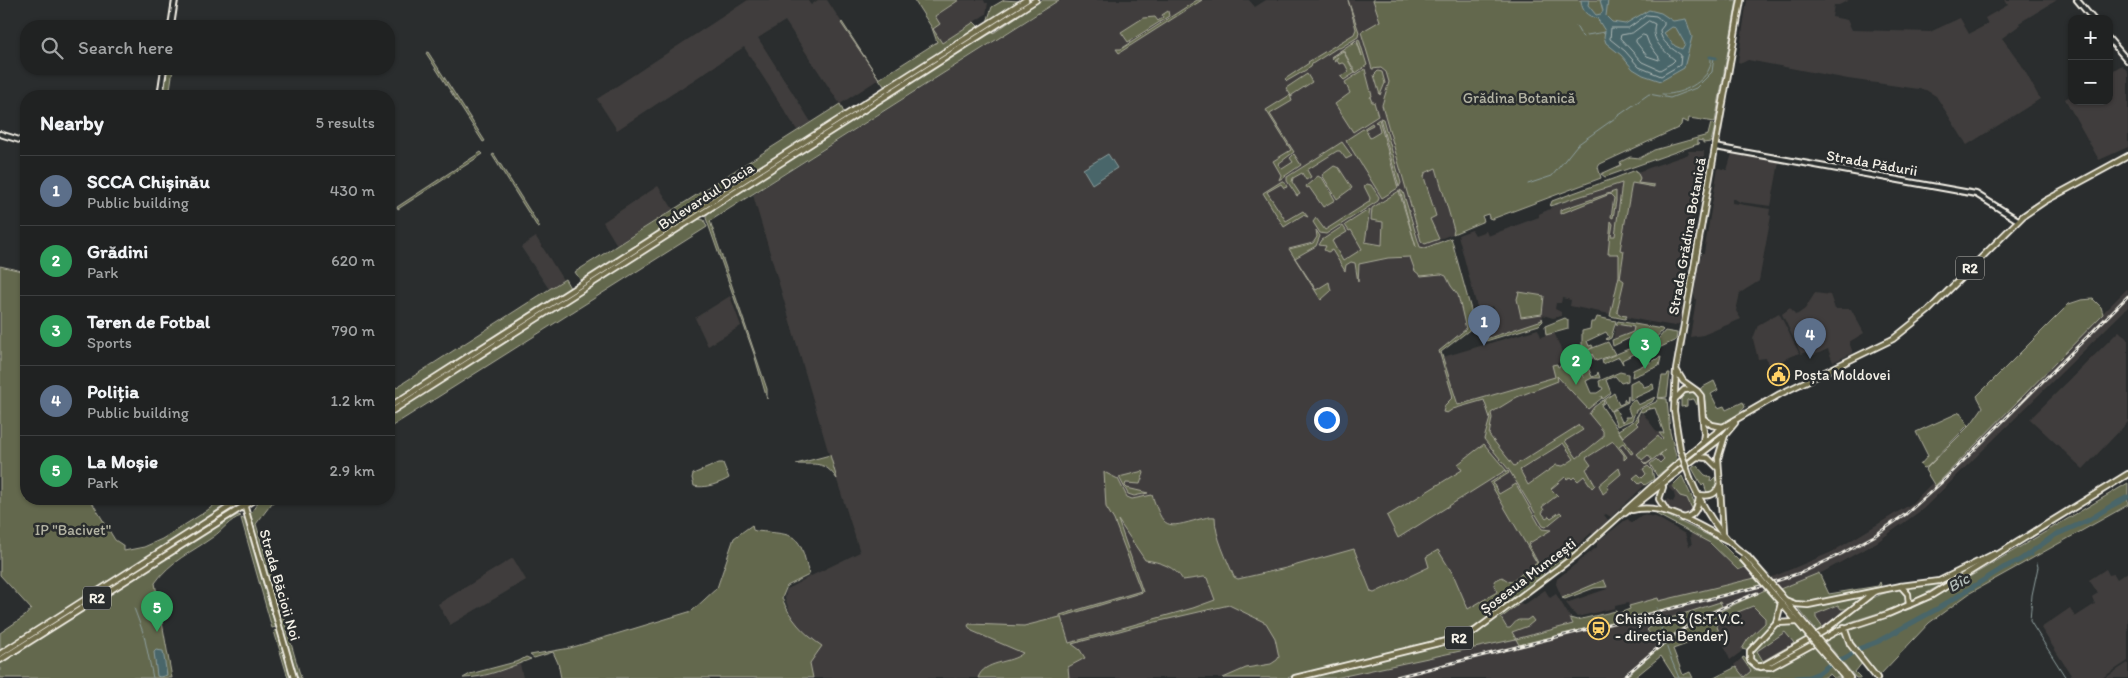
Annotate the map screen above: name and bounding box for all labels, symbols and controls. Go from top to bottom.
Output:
map controls [2068,15,2113,105]
button: + [2068,15,2113,60]
search box [20,20,395,75]
icon: search [38,34,66,62]
text: Search here [78,36,173,59]
button: − [2068,60,2113,105]
park label: Grădina Botanică [1463,89,1576,107]
text: Nearby [40,110,104,135]
text: 5 results [315,113,375,132]
street label: Strada Pădurii [1825,146,1919,180]
street label: Strada Grădina Botanică [1664,156,1710,316]
street label: Bulevardul Dacia [655,158,757,234]
text: SCCA Chișinău [87,170,210,193]
text: 1 [52,181,60,200]
text: 430 m [330,181,375,200]
text: Public building [87,193,189,212]
text: Grădini [87,240,148,263]
text: 2 [52,251,60,270]
text: 620 m [331,251,375,270]
road number: R2 [1956,256,1984,280]
text: Park [87,263,118,282]
pin: 1 [1468,305,1500,346]
text: Teren de Fotbal [87,310,210,333]
pin: 4 [1794,318,1826,359]
text: 3 [52,321,60,340]
text: 790 m [332,321,375,340]
pin: 3 [1629,328,1661,369]
text: Sports [87,333,132,352]
pin: 2 [1560,344,1592,385]
public building icon: Poșta Moldovei [1766,363,1790,387]
place label: Poșta Moldovei [1794,366,1891,384]
text: Poliția [87,380,139,403]
text: 4 [51,391,61,410]
text: 1.2 km [330,391,375,410]
text: Public building [87,403,189,422]
your location [1314,407,1340,433]
text: La Moșie [87,450,158,473]
text: 5 [52,461,60,480]
text: 2.9 km [330,461,375,480]
text: Park [87,473,118,492]
park label: IP "Bacivet" [35,521,111,539]
street label: Strada Băcioii Noi [255,527,305,643]
street label: Șoseaua Muncești [1476,534,1580,618]
water label: Bîc [1944,568,1973,596]
road number: R2 [83,586,111,610]
pin: 5 [141,591,173,632]
place label: Chișinău-3 (S.T.V.C. - direcția Bender) [1615,610,1744,645]
station icon: Chișinău-3 (S.T.V.C. - direcția Bender) [1587,616,1611,640]
road number: R2 [1445,626,1473,650]

